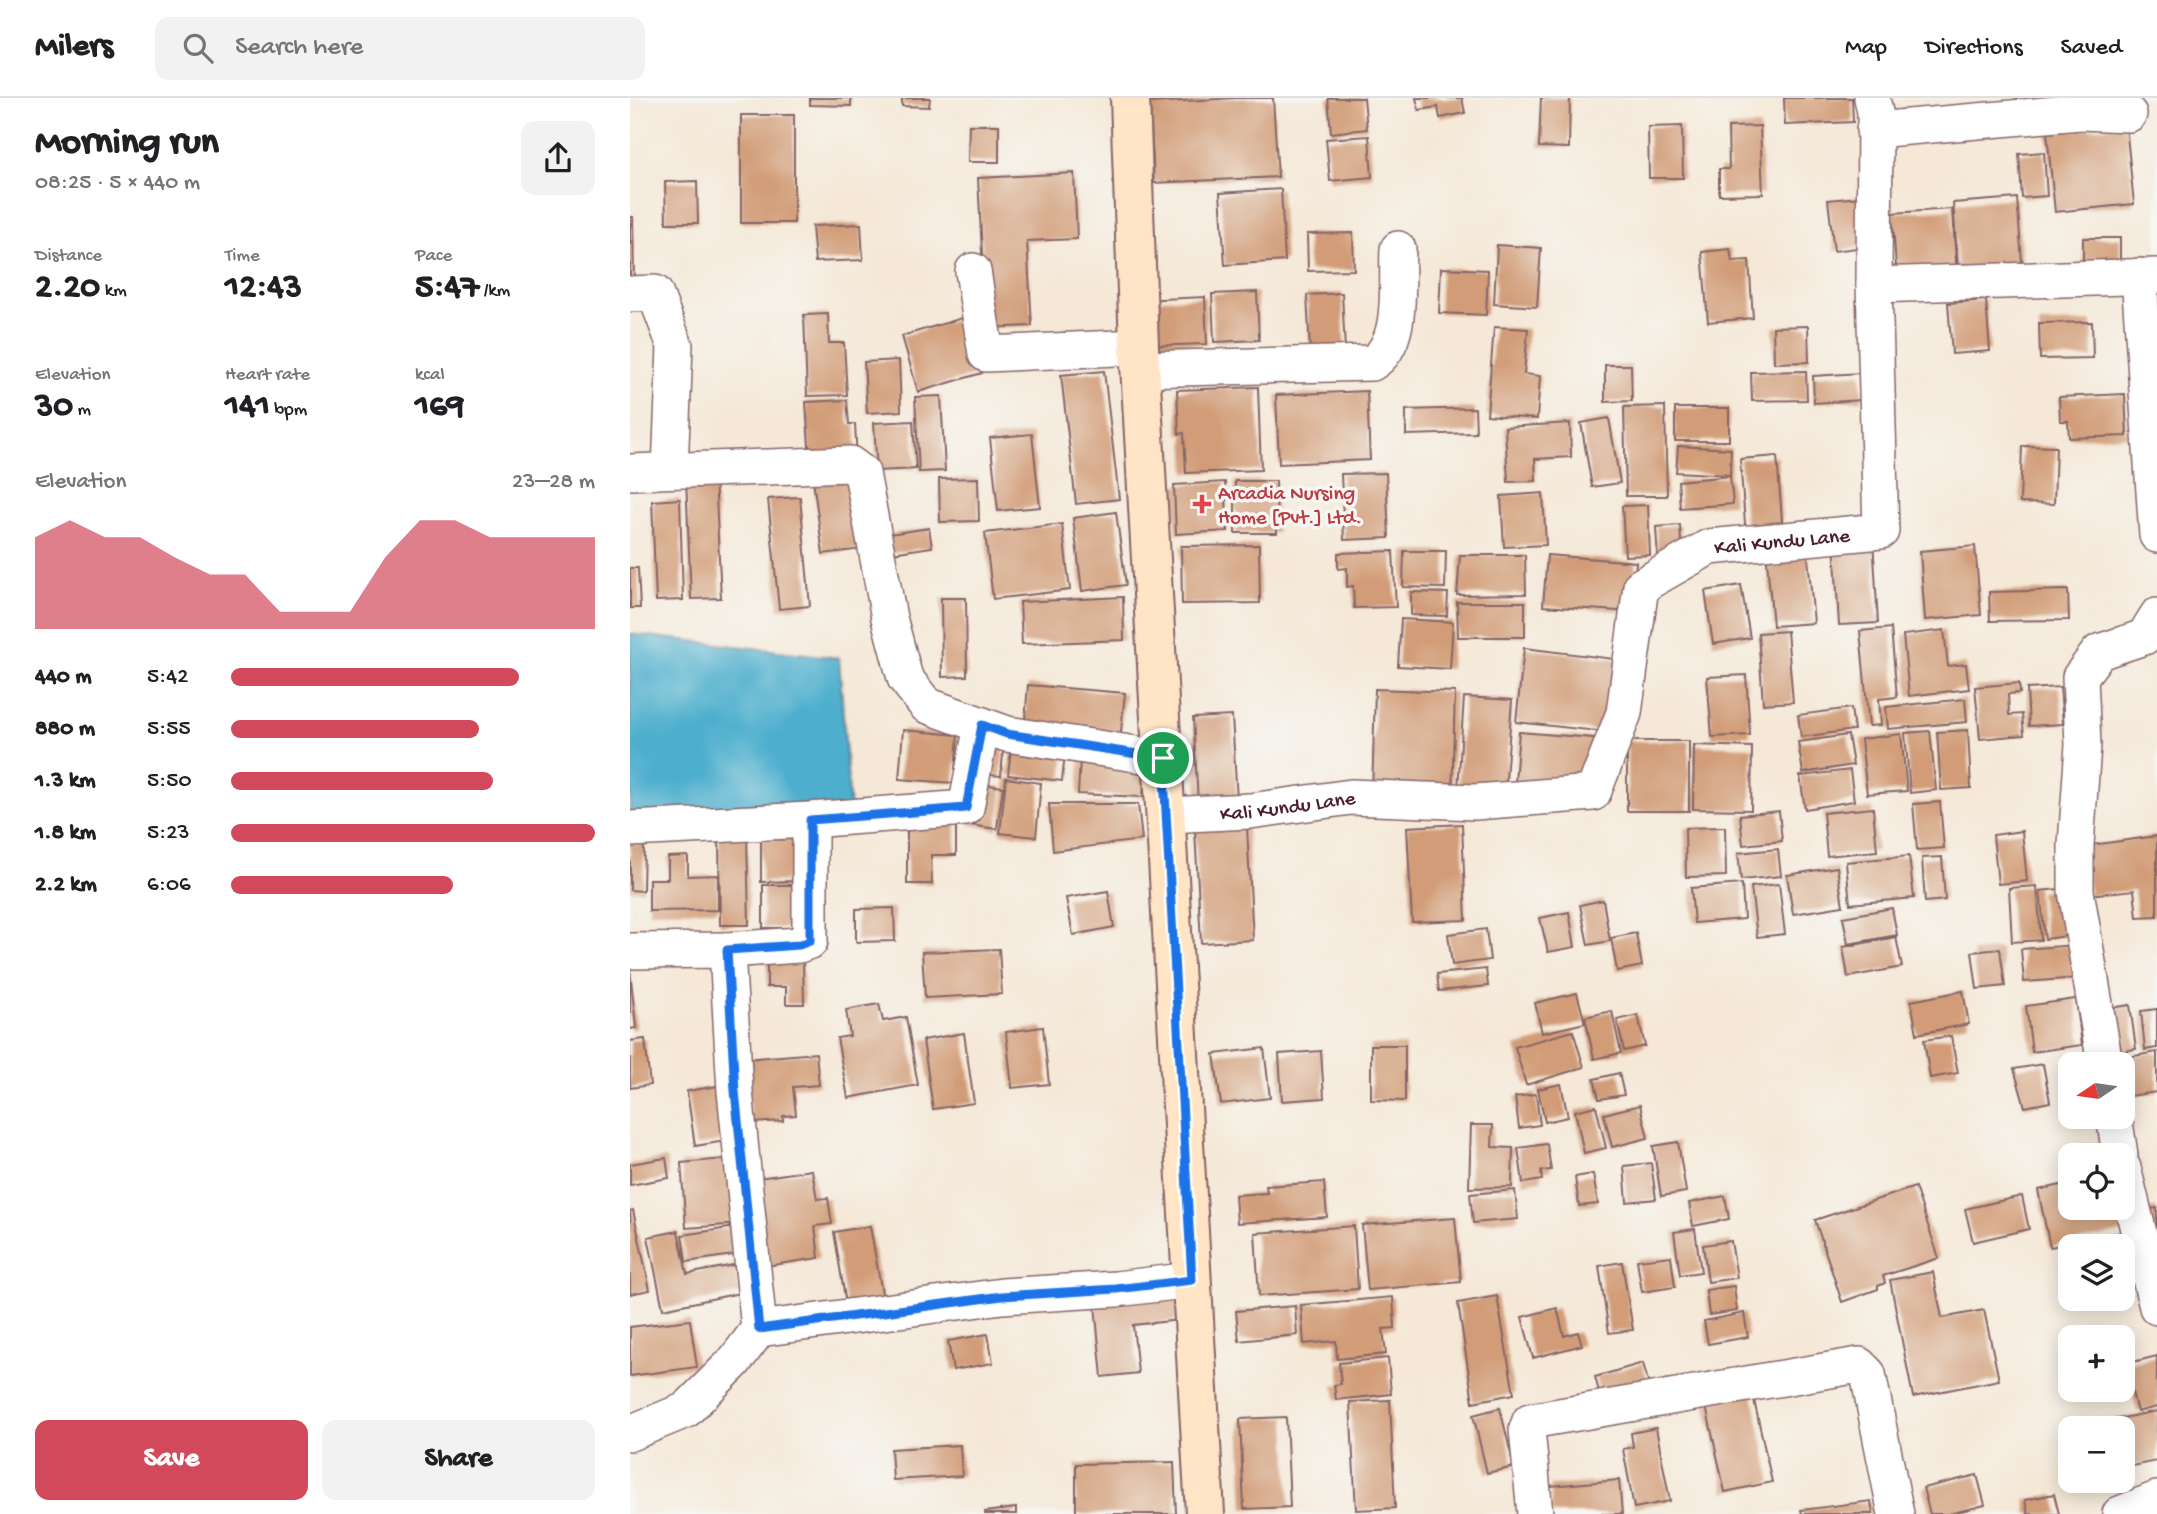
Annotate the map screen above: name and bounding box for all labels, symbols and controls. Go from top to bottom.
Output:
search box [155,17,645,80]
text: Milers [35,29,113,67]
icon: search [179,29,217,67]
text: Search here [235,33,363,64]
text: Map [1845,34,1887,63]
text: Directions [1925,34,2023,63]
text: Saved [2061,34,2122,63]
button: share [521,121,595,195]
text: Morning run [35,122,219,166]
text: 08:25 · 5 × 440 m [35,170,200,197]
text: Distance [35,245,102,268]
text: Time [225,245,260,268]
text: Pace [415,245,452,268]
text: 2.20 [35,268,100,309]
text: 12:43 [225,268,302,309]
text: 5:47 [415,268,479,309]
text: km [100,280,127,303]
text: /km [479,280,510,303]
text: Elevation [35,364,111,387]
text: Heart rate [225,364,310,387]
text: kcal [415,364,445,387]
text: 30 [35,387,73,428]
text: 141 [225,387,270,428]
text: 169 [415,387,464,428]
text: m [73,399,91,422]
text: bpm [270,399,307,422]
text: Elevation [35,469,126,496]
text: 23–28 m [512,469,595,496]
place label: Arcadia Nursing Home [Pvt.] Ltd. [1218,483,1362,532]
marker: Arcadia Nursing Home [Pvt.] Ltd. [1192,494,1212,514]
street label: Kali Kundu Lane [1713,525,1852,562]
text: 440 m [35,664,92,691]
text: 5:42 [147,664,188,691]
text: 880 m [35,716,95,743]
text: 5:55 [147,716,191,743]
pin [1133,728,1193,788]
icon: arrive [1144,739,1182,777]
text: 1.3 km [35,768,95,795]
text: 5:50 [147,768,191,795]
street label: Kali Kundu Lane [1219,787,1358,828]
text: 1.8 km [35,820,96,847]
text: 5:23 [147,820,190,847]
text: 2.2 km [35,872,97,899]
text: 6:06 [147,872,191,899]
north arrow [2058,1052,2135,1129]
map controls [2058,1052,2135,1493]
button: locate [2058,1143,2135,1220]
button: layers [2058,1234,2135,1311]
button: + [2058,1325,2135,1402]
button: − [2058,1416,2135,1493]
button: Save [35,1420,308,1500]
button: Share [322,1420,595,1500]

